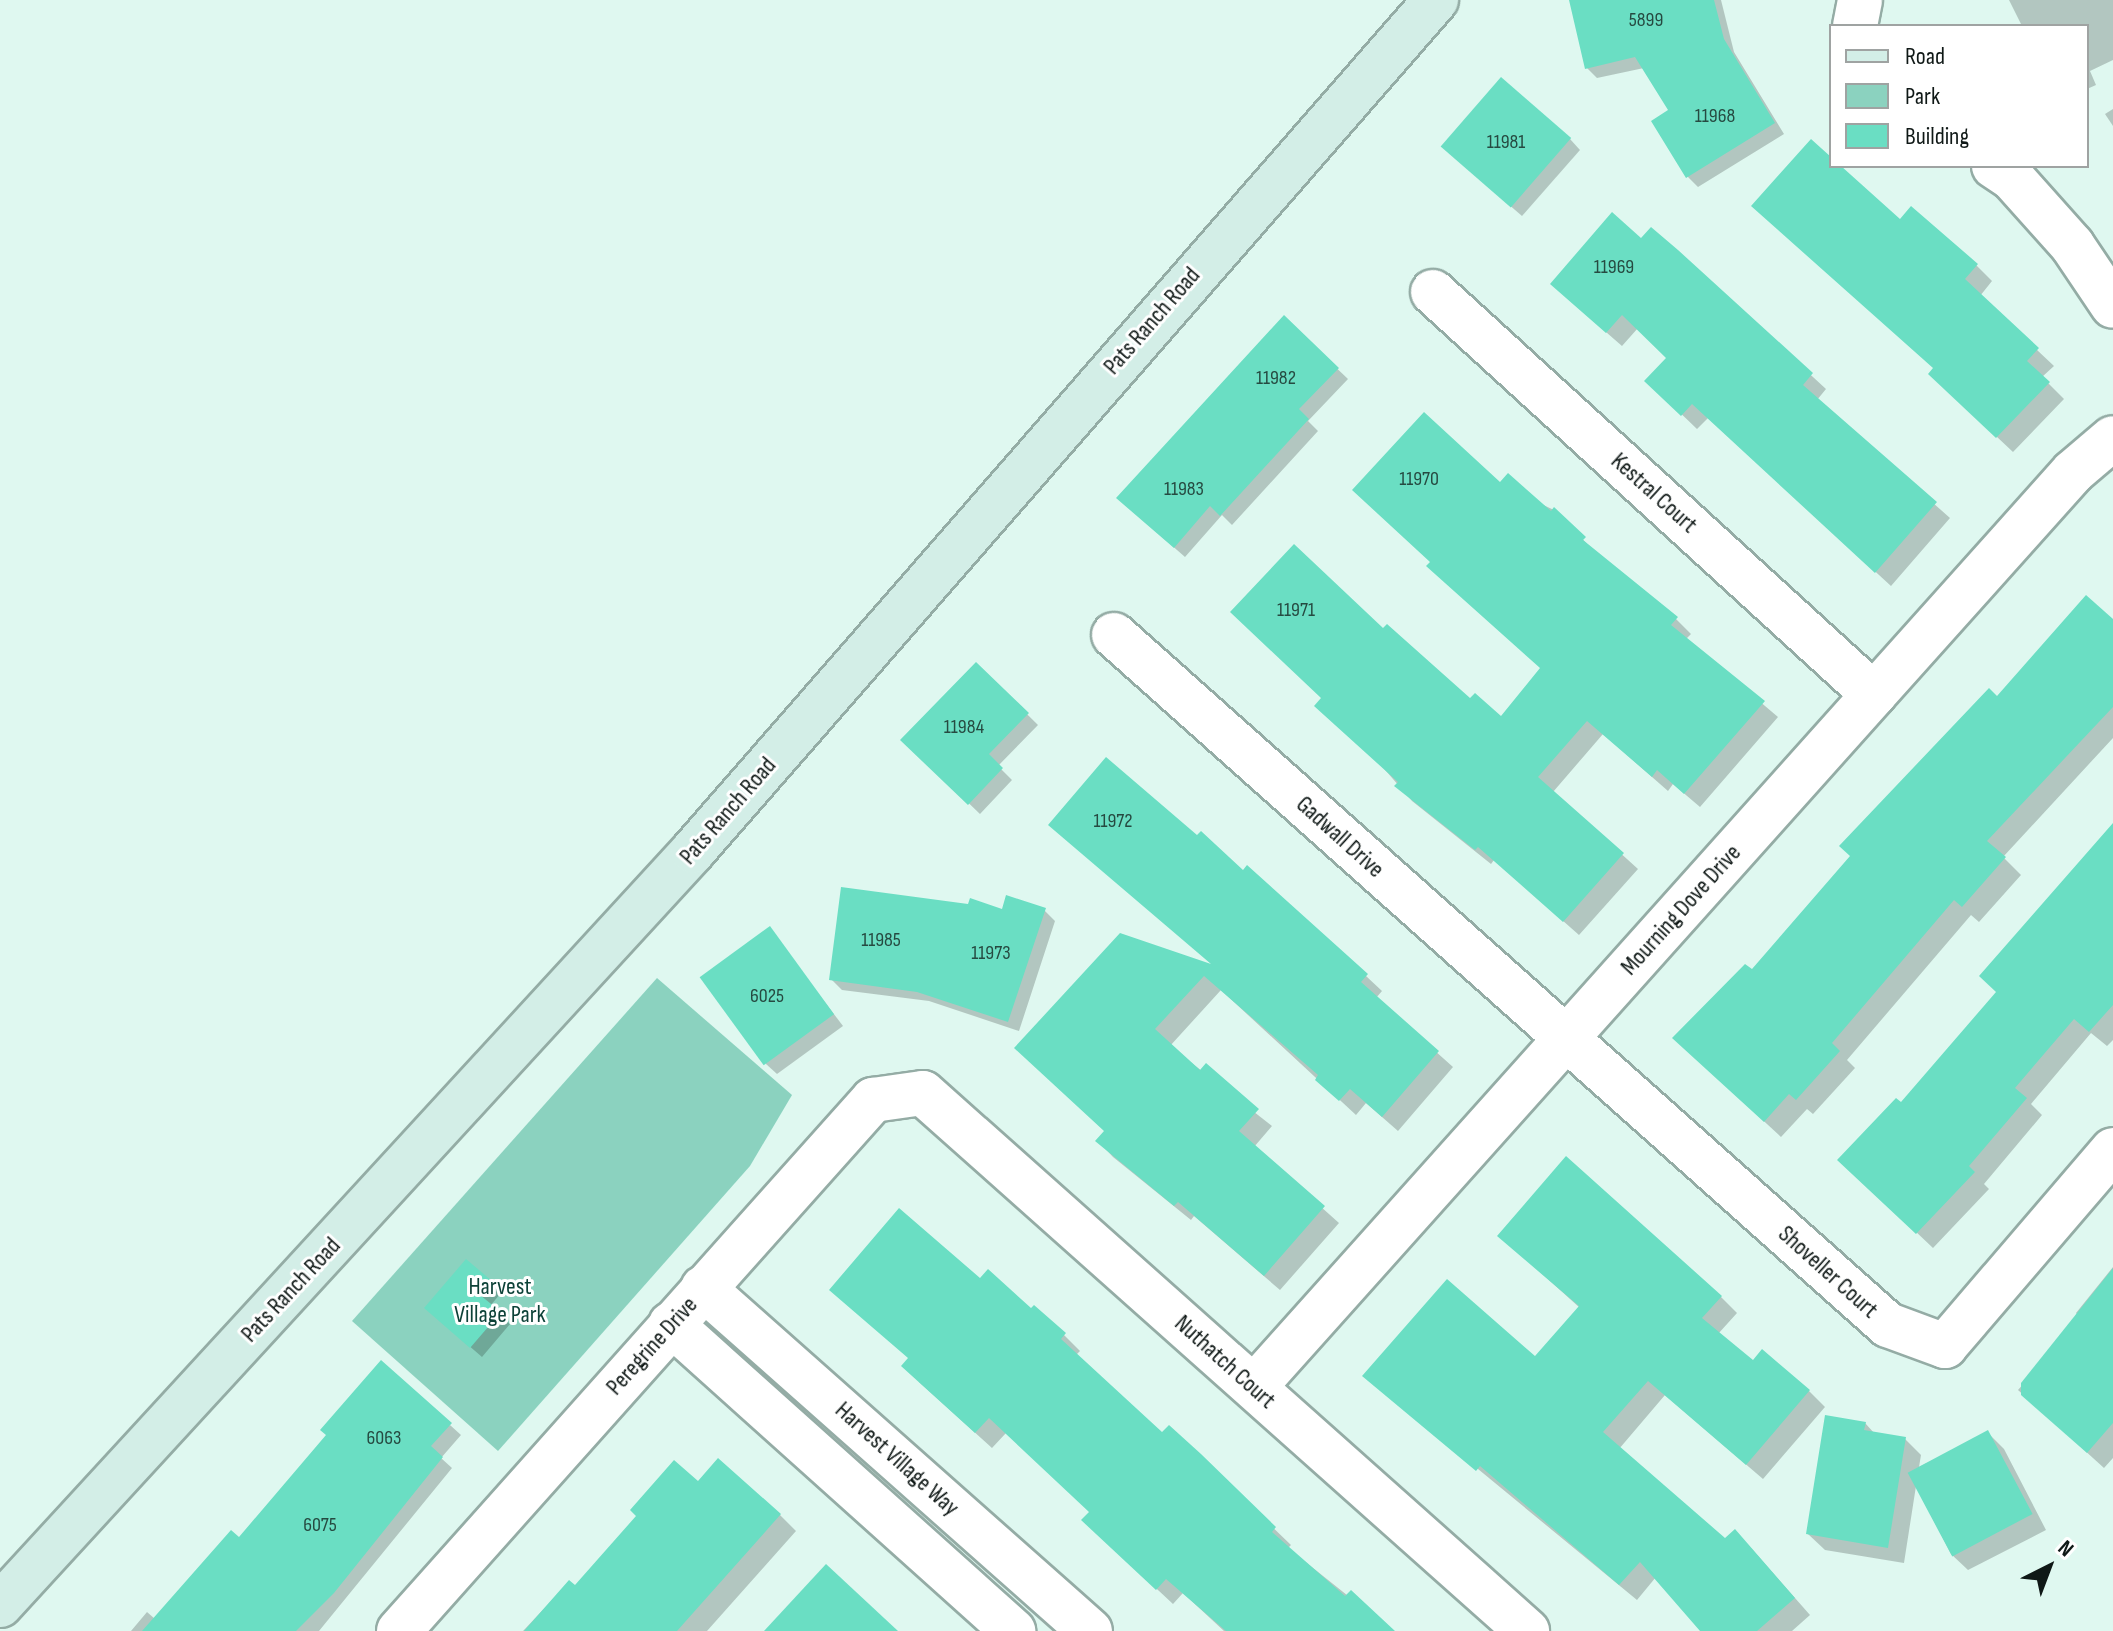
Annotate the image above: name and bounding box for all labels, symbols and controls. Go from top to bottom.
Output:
house number: 5899 [1629,8,1663,32]
legend [1829,24,2089,168]
text: Road [1905,42,1945,71]
text: Park [1905,82,1940,111]
house number: 11968 [1695,104,1735,128]
text: Building [1905,122,1969,151]
house number: 11981 [1487,130,1525,154]
house number: 11969 [1594,255,1634,279]
street label: Pats Ranch Road [1098,262,1206,380]
house number: 11982 [1256,366,1296,390]
street label: Kestral Court [1605,447,1703,539]
house number: 11970 [1399,467,1439,491]
house number: 11983 [1164,477,1204,501]
house number: 11971 [1277,598,1315,622]
house number: 11984 [944,715,984,739]
street label: Pats Ranch Road [674,752,782,870]
street label: Gadwall Drive [1290,790,1390,884]
house number: 11972 [1093,809,1133,833]
street label: Mourning Dove Drive [1615,839,1747,981]
house number: 11985 [861,928,901,952]
house number: 11973 [971,941,1011,965]
house number: 6025 [750,984,784,1008]
street label: Shoveller Court [1772,1220,1884,1324]
street label: Pats Ranch Road [235,1232,347,1348]
park label: Harvest Village Park [454,1273,546,1329]
street label: Peregrine Drive [600,1291,704,1401]
street label: Nuthatch Court [1169,1309,1281,1415]
street label: Harvest Village Way [829,1396,965,1522]
house number: 6063 [367,1426,401,1450]
house number: 6075 [303,1513,337,1537]
north arrow [2009,1527,2089,1607]
text: N [2052,1535,2079,1563]

